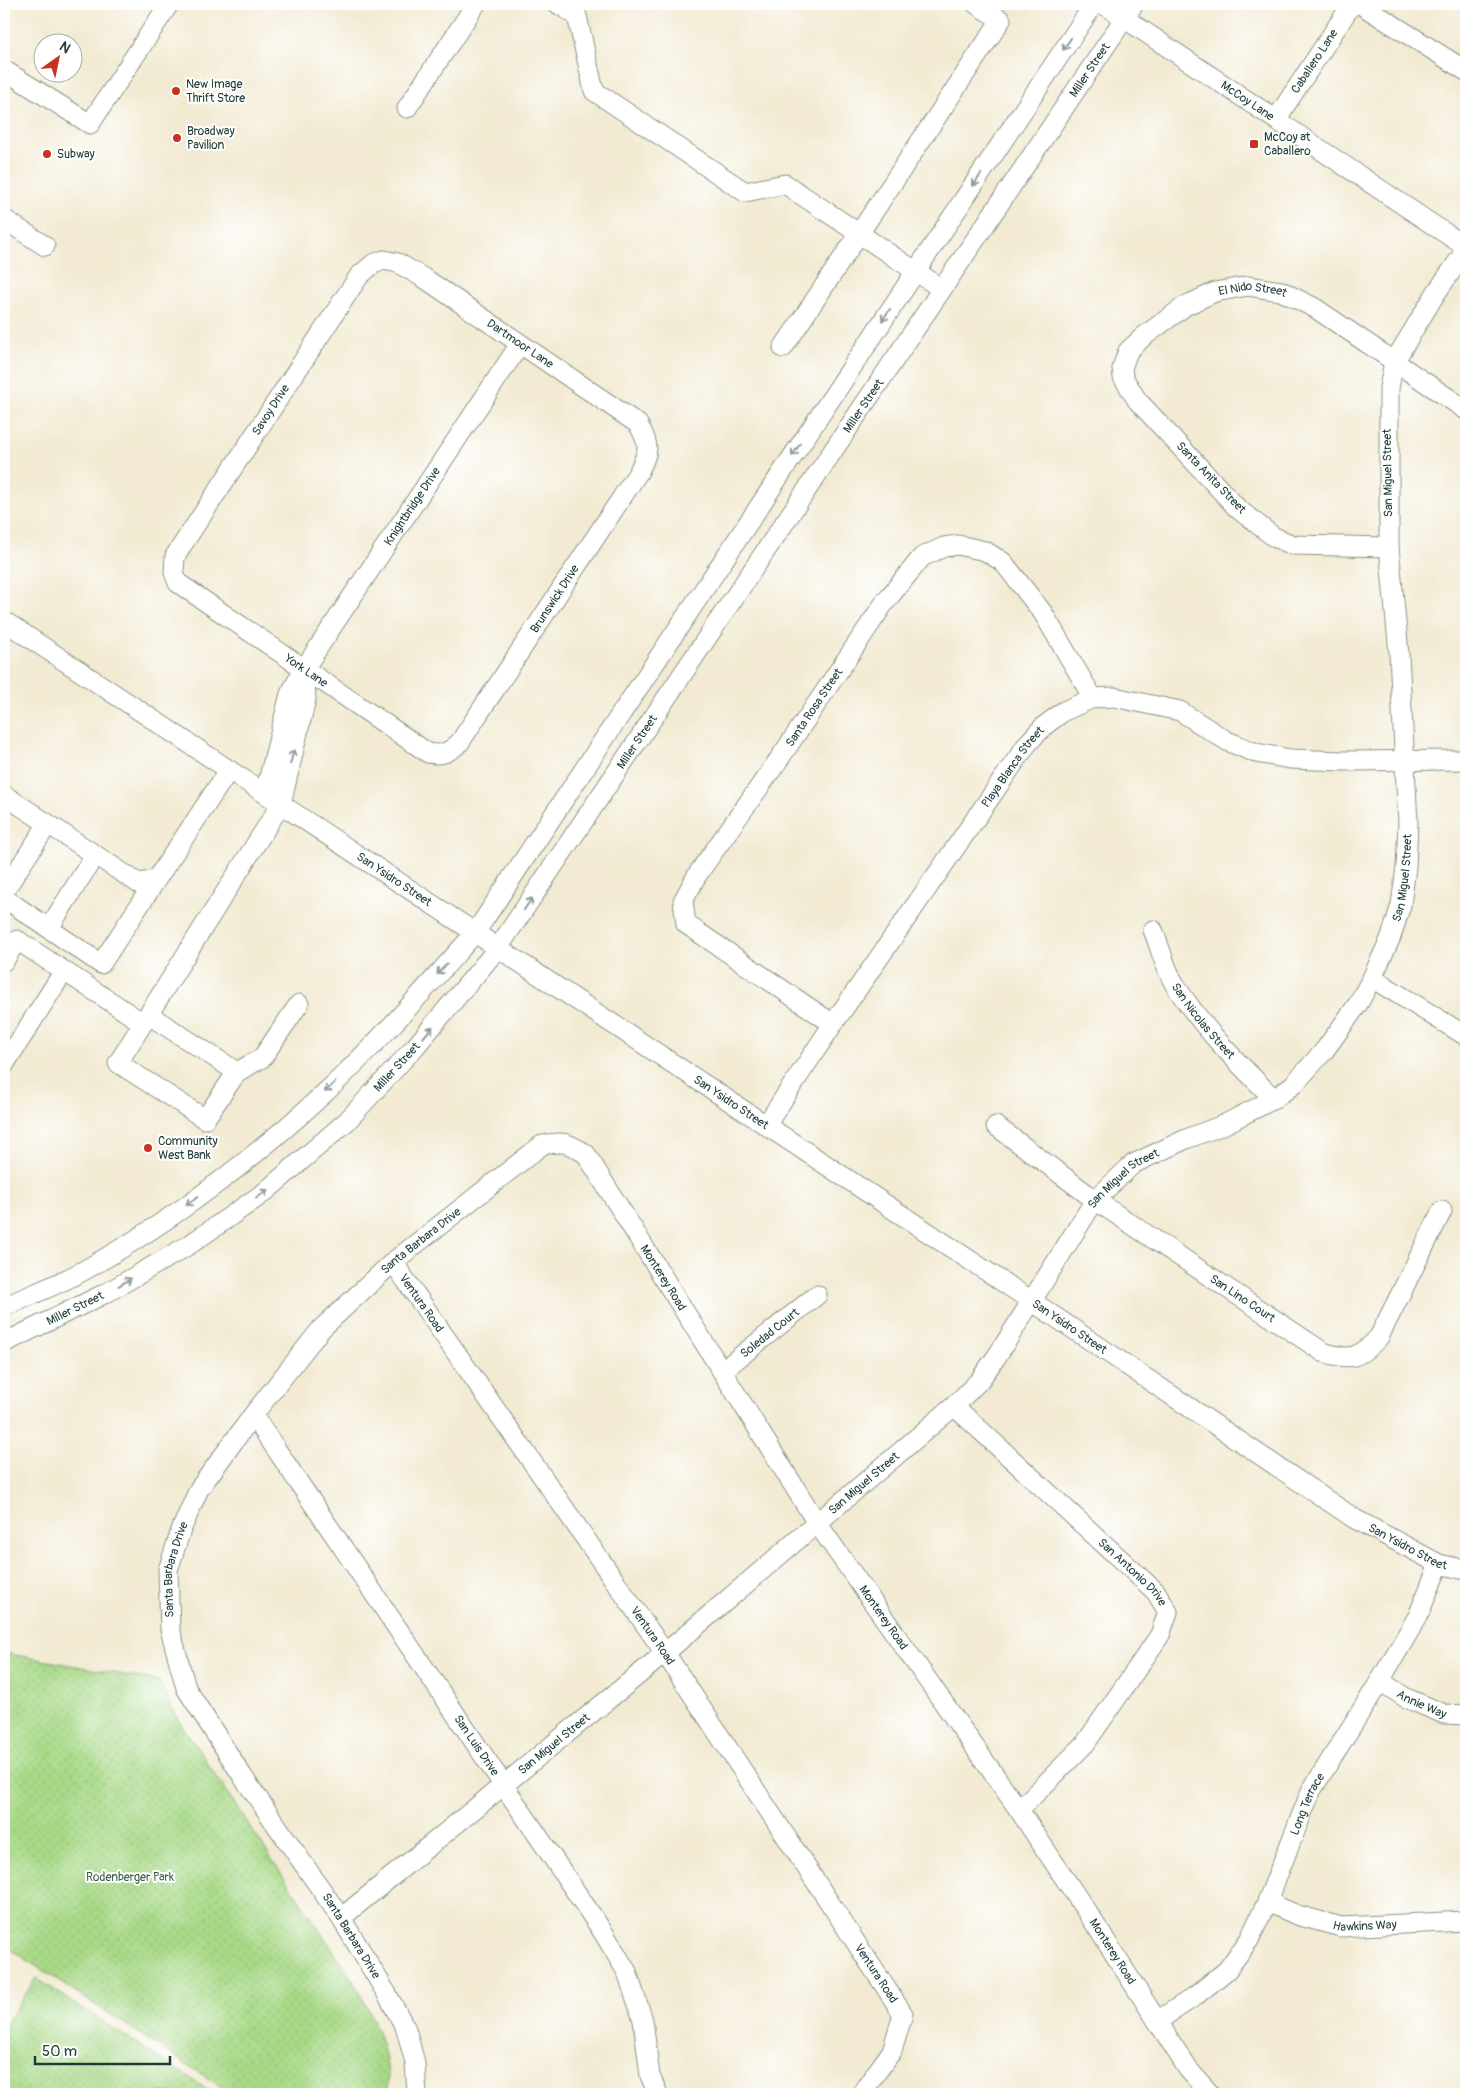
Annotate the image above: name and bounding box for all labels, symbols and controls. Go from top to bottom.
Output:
street label: Caballero Lane [1288,26,1341,96]
north arrow [32,32,82,82]
one-way arrow [1062,37,1072,51]
text: N [56,38,73,57]
street label: Miller Street [1066,40,1113,100]
place label: New Image Thrift Store [186,77,245,106]
street label: McCoy Lane [1218,78,1277,124]
marker: New Image Thrift Store [170,85,182,97]
place label: Broadway Pavilion [187,124,235,153]
place label: McCoy at Caballero [1264,130,1311,159]
marker: Broadway Pavilion [171,132,183,144]
marker: McCoy at Caballero [1248,138,1260,150]
place label: Subway [57,147,95,162]
marker: Subway [41,148,53,160]
one-way arrow [971,172,981,186]
street label: El Nido Street [1217,278,1290,300]
one-way arrow [881,307,891,321]
street label: Dartmoor Lane [484,316,556,372]
street label: Miller Street [840,376,887,436]
street label: Savoy Drive [249,382,293,438]
street label: San Miguel Street [1380,429,1396,517]
street label: Santa Anita Street [1173,439,1249,517]
one-way arrow [791,443,801,457]
street label: Knightbridge Drive [381,464,444,549]
street label: Brunswick Drive [527,562,583,636]
street label: York Lane [281,651,331,691]
street label: Santa Rosa Street [782,665,846,750]
street label: Miller Street [613,712,661,772]
street label: Playa Blanca Street [978,723,1047,810]
one-way arrow [288,749,298,765]
street label: San Miguel Street [1389,833,1415,923]
street label: San Ysidro Street [354,849,435,910]
one-way arrow [523,897,533,911]
one-way arrow [436,962,448,975]
street label: San Nicolas Street [1168,980,1238,1062]
one-way arrow [422,1026,433,1039]
street label: Miller Street [370,1039,423,1095]
street label: San Ysidro Street [691,1072,772,1133]
one-way arrow [324,1080,336,1093]
place label: Community West Bank [158,1134,218,1163]
marker: Community West Bank [142,1142,154,1154]
street label: San Miguel Street [1084,1145,1161,1211]
one-way arrow [255,1189,269,1199]
one-way arrow [186,1196,199,1207]
street label: Santa Barbara Drive [378,1204,464,1277]
street label: Monterey Road [637,1242,690,1314]
street label: Ventura Road [396,1271,447,1335]
street label: San Lino Court [1207,1271,1278,1326]
one-way arrow [118,1276,132,1286]
street label: Miller Street [44,1288,106,1329]
street label: San Ysidro Street [1029,1296,1110,1357]
street label: Soledad Court [737,1305,802,1361]
street label: San Miguel Street [825,1449,902,1518]
street label: Santa Barbara Drive [160,1519,191,1618]
street label: San Ysidro Street [1366,1520,1449,1573]
street label: San Antonio Drive [1095,1535,1170,1609]
street label: Monterey Road [856,1583,911,1653]
street label: Ventura Road [627,1603,678,1668]
street label: Annie Way [1394,1686,1449,1722]
street label: San Miguel Street [515,1710,593,1778]
street label: San Luis Drive [451,1712,503,1779]
street label: Long Terrace [1287,1770,1328,1837]
park label: Rodenberger Park [86,1870,174,1885]
street label: Santa Barbara Drive [319,1890,383,1982]
street label: Monterey Road [1086,1916,1139,1987]
street label: Hawkins Way [1331,1917,1397,1935]
street label: Ventura Road [851,1941,901,2006]
scale bar [35,2033,170,2065]
text: 50 m [42,2042,77,2061]

